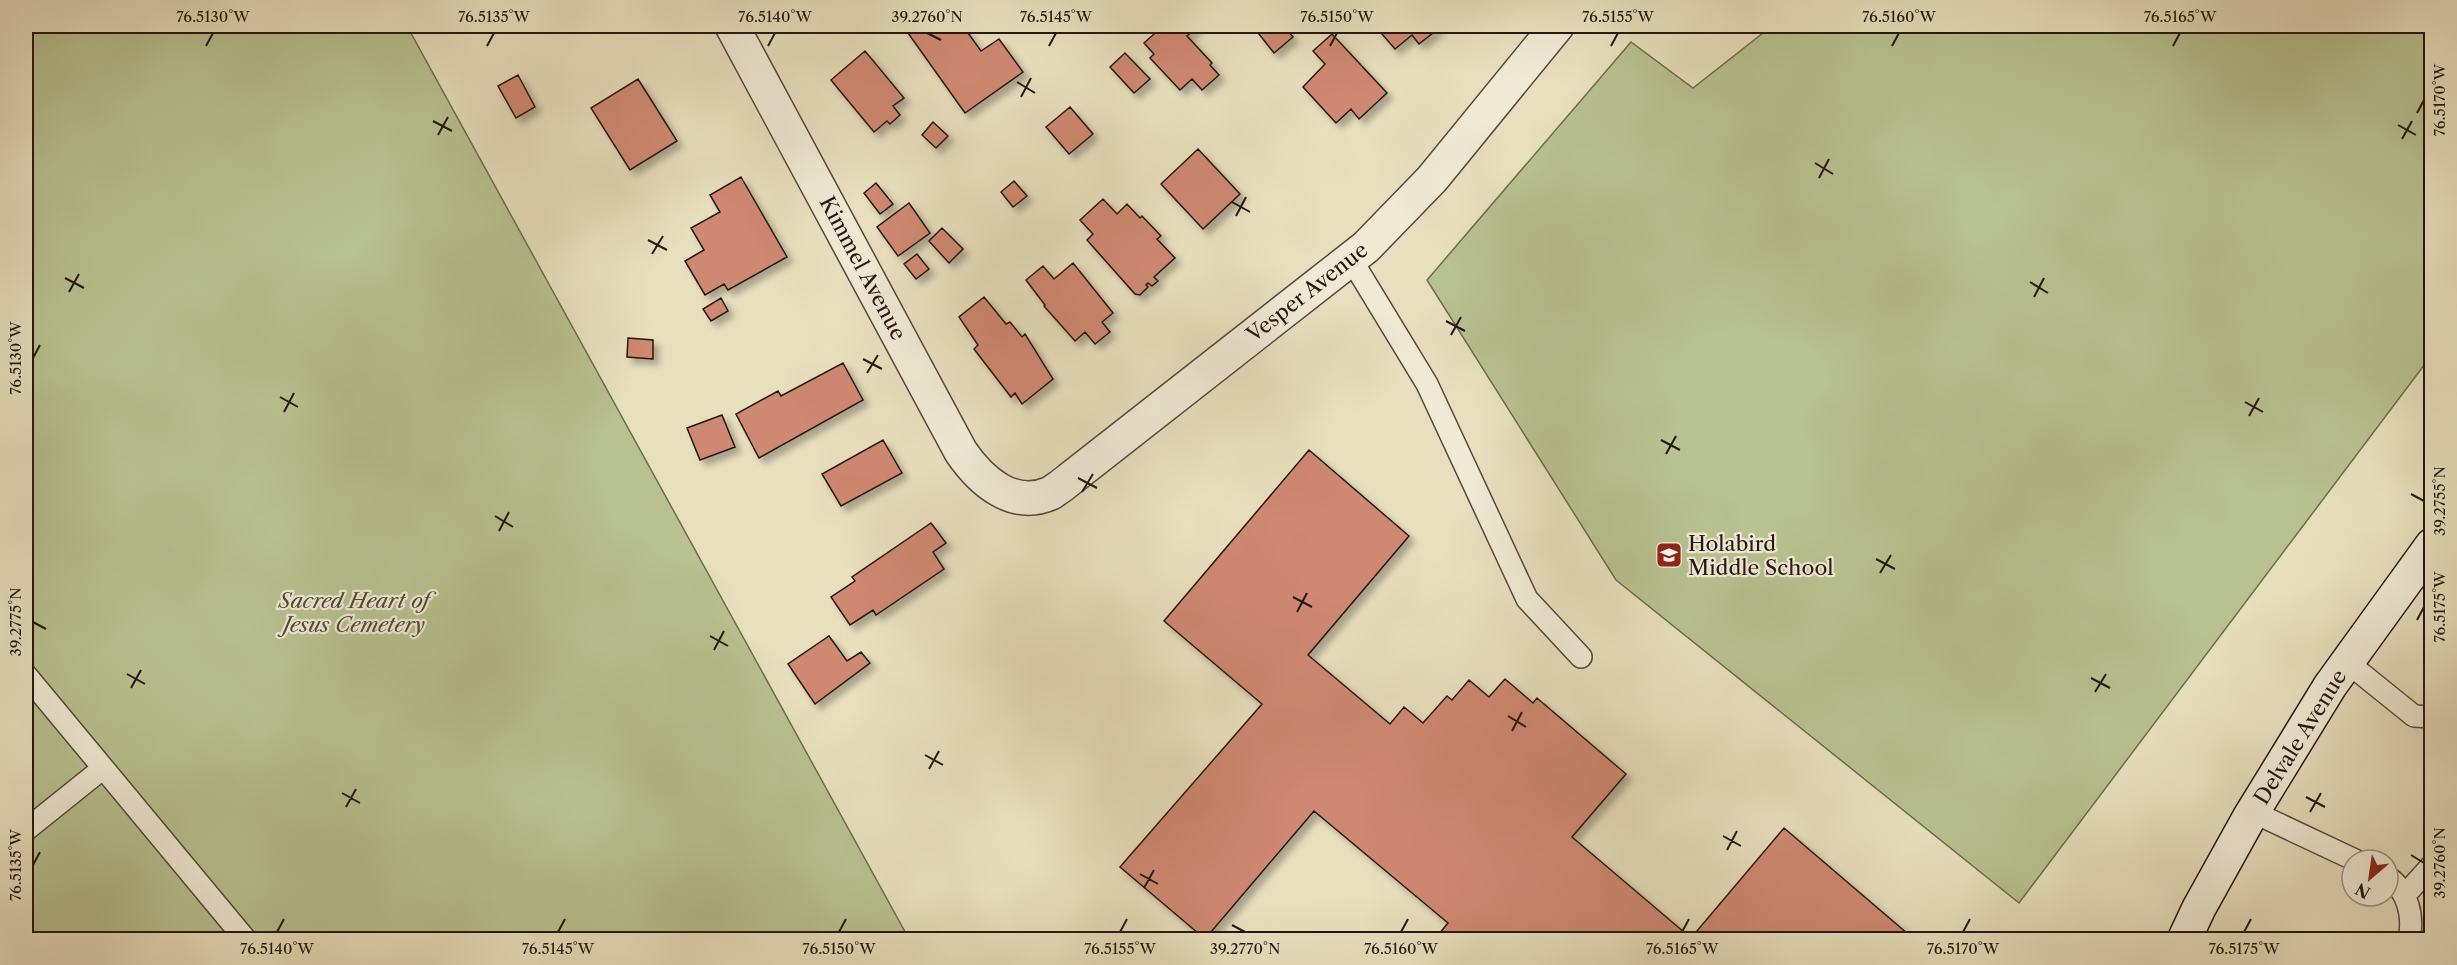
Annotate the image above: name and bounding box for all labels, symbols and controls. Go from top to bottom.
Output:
text: 76.5130°W [176,7,250,26]
text: 76.5135°W [458,7,531,26]
text: 76.5140°W [738,7,812,26]
text: 39.2760°N [891,7,963,26]
text: 76.5145°W [1020,7,1093,26]
text: 76.5150°W [1300,7,1374,26]
text: 76.5155°W [1582,7,1655,26]
text: 76.5160°W [1862,7,1937,26]
text: 76.5165°W [2144,7,2217,26]
text: 76.5170°W [2430,63,2449,136]
street label: Kimmel Avenue [815,192,911,344]
street label: Vesper Avenue [1241,237,1373,348]
text: 76.5130°W [6,321,25,395]
text: 39.2755°N [2430,466,2449,536]
place label: Holabird Middle School [1688,531,1834,580]
school or university icon: Holabird Middle School [1654,540,1684,570]
text: 76.5175°W [2430,571,2449,643]
text: 39.2775°N [6,587,25,657]
park label: Sacred Heart of Jesus Cemetery [277,588,437,637]
street label: Delvale Avenue [2249,665,2351,809]
text: 39.2760°N [2430,827,2449,899]
text: 76.5135°W [6,828,25,901]
north arrow [2340,848,2400,908]
text: N [2352,879,2374,903]
text: 76.5140°W [240,939,314,958]
text: 76.5145°W [522,939,595,958]
text: 76.5150°W [802,939,876,958]
text: 76.5155°W [1084,939,1157,958]
text: 39.2770°N [1210,939,1280,958]
text: 76.5160°W [1364,939,1439,958]
text: 76.5165°W [1646,939,1719,958]
text: 76.5170°W [1927,939,2000,958]
text: 76.5175°W [2208,939,2280,958]

